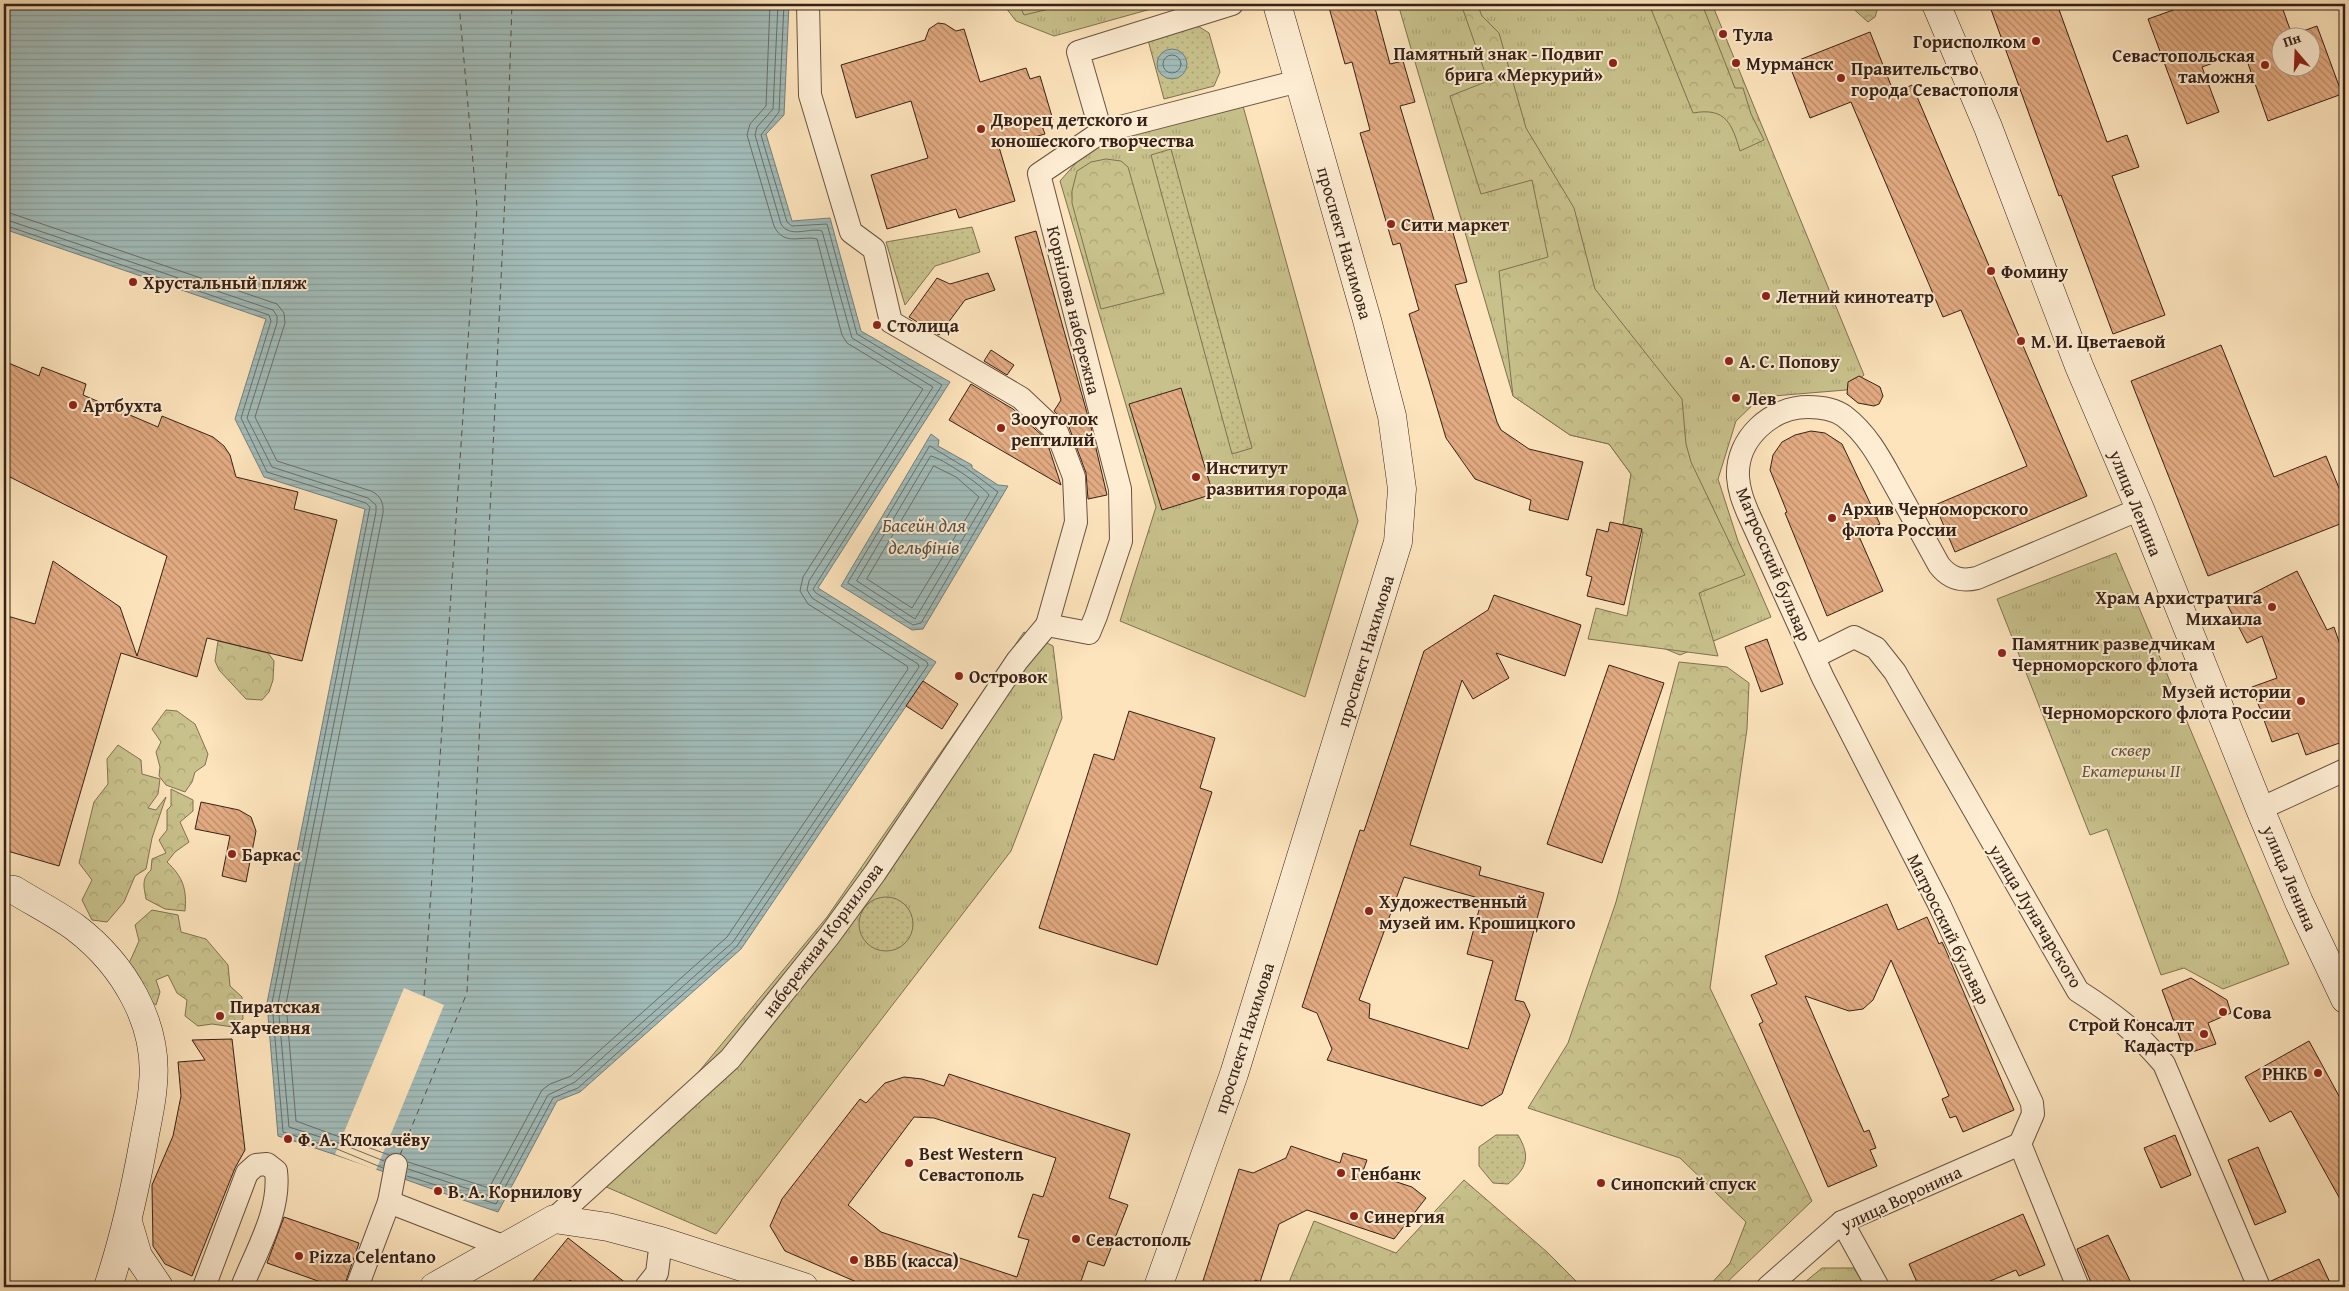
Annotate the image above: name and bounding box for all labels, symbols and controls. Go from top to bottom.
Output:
place label: Тула [1733,21,1774,48]
text: Пн [2280,27,2304,52]
marker: Тула [1717,28,1729,40]
place label: Горисполком [1913,28,2026,55]
north arrow [2272,28,2322,78]
marker: Горисполком [2030,35,2042,47]
place label: Памятный знак - Подвиг брига «Меркурий» [1393,40,1603,88]
place label: Севастопольская таможня [2112,42,2255,90]
place label: Мурманск [1746,50,1834,77]
place label: Правительство города Севастополя [1851,55,2019,103]
marker: Памятный знак - Подвиг брига «Меркурий» [1607,57,1619,69]
marker: Мурманск [1730,57,1742,69]
marker: Севастопольская таможня [2259,59,2271,71]
marker: Правительство города Севастополя [1835,72,1847,84]
place label: Дворец детского и юношеского творчества [990,106,1195,154]
marker: Дворец детского и юношеского творчества [975,123,987,135]
street label: проспект Нахимова [1310,164,1380,323]
place label: Сити маркет [1401,211,1510,238]
marker: Сити маркет [1385,218,1397,230]
street label: Корнілова набережна [1040,223,1108,398]
place label: Фомину [2001,258,2069,285]
marker: Фомину [1985,265,1997,277]
place label: Хрустальный пляж [143,269,307,296]
marker: Хрустальный пляж [127,276,139,288]
place label: Летний кинотеатр [1776,283,1934,310]
marker: Летний кинотеатр [1760,290,1772,302]
place label: Столица [887,312,960,339]
marker: Столица [871,319,883,331]
place label: М. И. Цветаевой [2031,328,2166,355]
marker: М. И. Цветаевой [2015,335,2027,347]
place label: А. С. Попову [1739,348,1840,375]
marker: А. С. Попову [1723,355,1735,367]
place label: Лев [1746,385,1776,412]
place label: Артбухта [83,392,163,419]
marker: Лев [1730,392,1742,404]
marker: Артбухта [67,399,79,411]
place label: Зооуголок рептилий [1011,405,1099,453]
marker: Зооуголок рептилий [995,422,1007,434]
street label: улица Ленина [2102,445,2170,561]
place label: Институт развития города [1206,454,1348,502]
marker: Институт развития города [1190,471,1202,483]
street label: Матросский бульвар [1729,483,1819,645]
place label: Архив Черноморского флота России [1842,495,2029,543]
water label: Басейн для дельфiнiв [882,511,966,561]
marker: Архив Черноморского флота России [1826,512,1838,524]
street label: проспект Нахимова [1329,571,1401,730]
place label: Храм Архистратига Михаила [2095,584,2263,632]
marker: Храм Архистратига Михаила [2266,601,2278,613]
place label: Памятник разведчикам Черноморского флота [2012,630,2216,678]
marker: Памятник разведчикам Черноморского флота [1996,647,2008,659]
place label: Островок [969,663,1048,690]
marker: Островок [953,670,965,682]
place label: Музей истории Черноморского флота России [2042,678,2291,726]
marker: Музей истории Черноморского флота России [2295,695,2307,707]
park label: cквер Екатерины II [2081,736,2181,784]
street label: улица Ленина [2255,820,2325,935]
street label: улица Луначарского [1982,838,2090,993]
place label: Баркас [242,841,300,868]
marker: Баркас [226,848,238,860]
street label: Матросский бульвар [1901,849,1997,1009]
street label: набережная Корнилова [755,857,890,1023]
place label: Художественный музей им. Крошицкого [1379,888,1576,936]
marker: Художественный музей им. Крошицкого [1363,905,1375,917]
street label: проспект Нахимова [1207,959,1281,1117]
place label: Пиратская Харчевня [230,993,320,1041]
place label: Сова [2233,999,2272,1026]
marker: Сова [2217,1006,2229,1018]
marker: Пиратская Харчевня [214,1010,226,1022]
place label: Строй Консалт Кадастр [2069,1011,2194,1059]
marker: Строй Консалт Кадастр [2198,1028,2210,1040]
place label: РНКБ [2262,1060,2308,1087]
marker: РНКБ [2312,1067,2324,1079]
place label: Ф. А. Клокачёву [298,1126,431,1153]
marker: Ф. А. Клокачёву [282,1133,294,1145]
place label: Best Western Севастополь [919,1140,1024,1188]
marker: Best Western Севастополь [903,1157,915,1169]
street label: улица Воронина [1835,1158,1966,1238]
place label: Генбанк [1351,1160,1421,1187]
marker: Генбанк [1335,1167,1347,1179]
place label: Синопский спуск [1611,1170,1757,1197]
marker: Синопский спуск [1595,1177,1607,1189]
place label: В. А. Корнилову [448,1178,582,1205]
marker: В. А. Корнилову [432,1185,444,1197]
place label: Синергия [1364,1203,1445,1230]
marker: Синергия [1348,1210,1360,1222]
place label: Севастополь [1086,1226,1191,1253]
marker: Севастополь [1070,1233,1082,1245]
place label: Pizza Celentano [309,1243,436,1270]
place label: ВВБ (касса) [864,1247,959,1274]
marker: Pizza Celentano [293,1250,305,1262]
marker: ВВБ (касса) [848,1254,860,1266]

